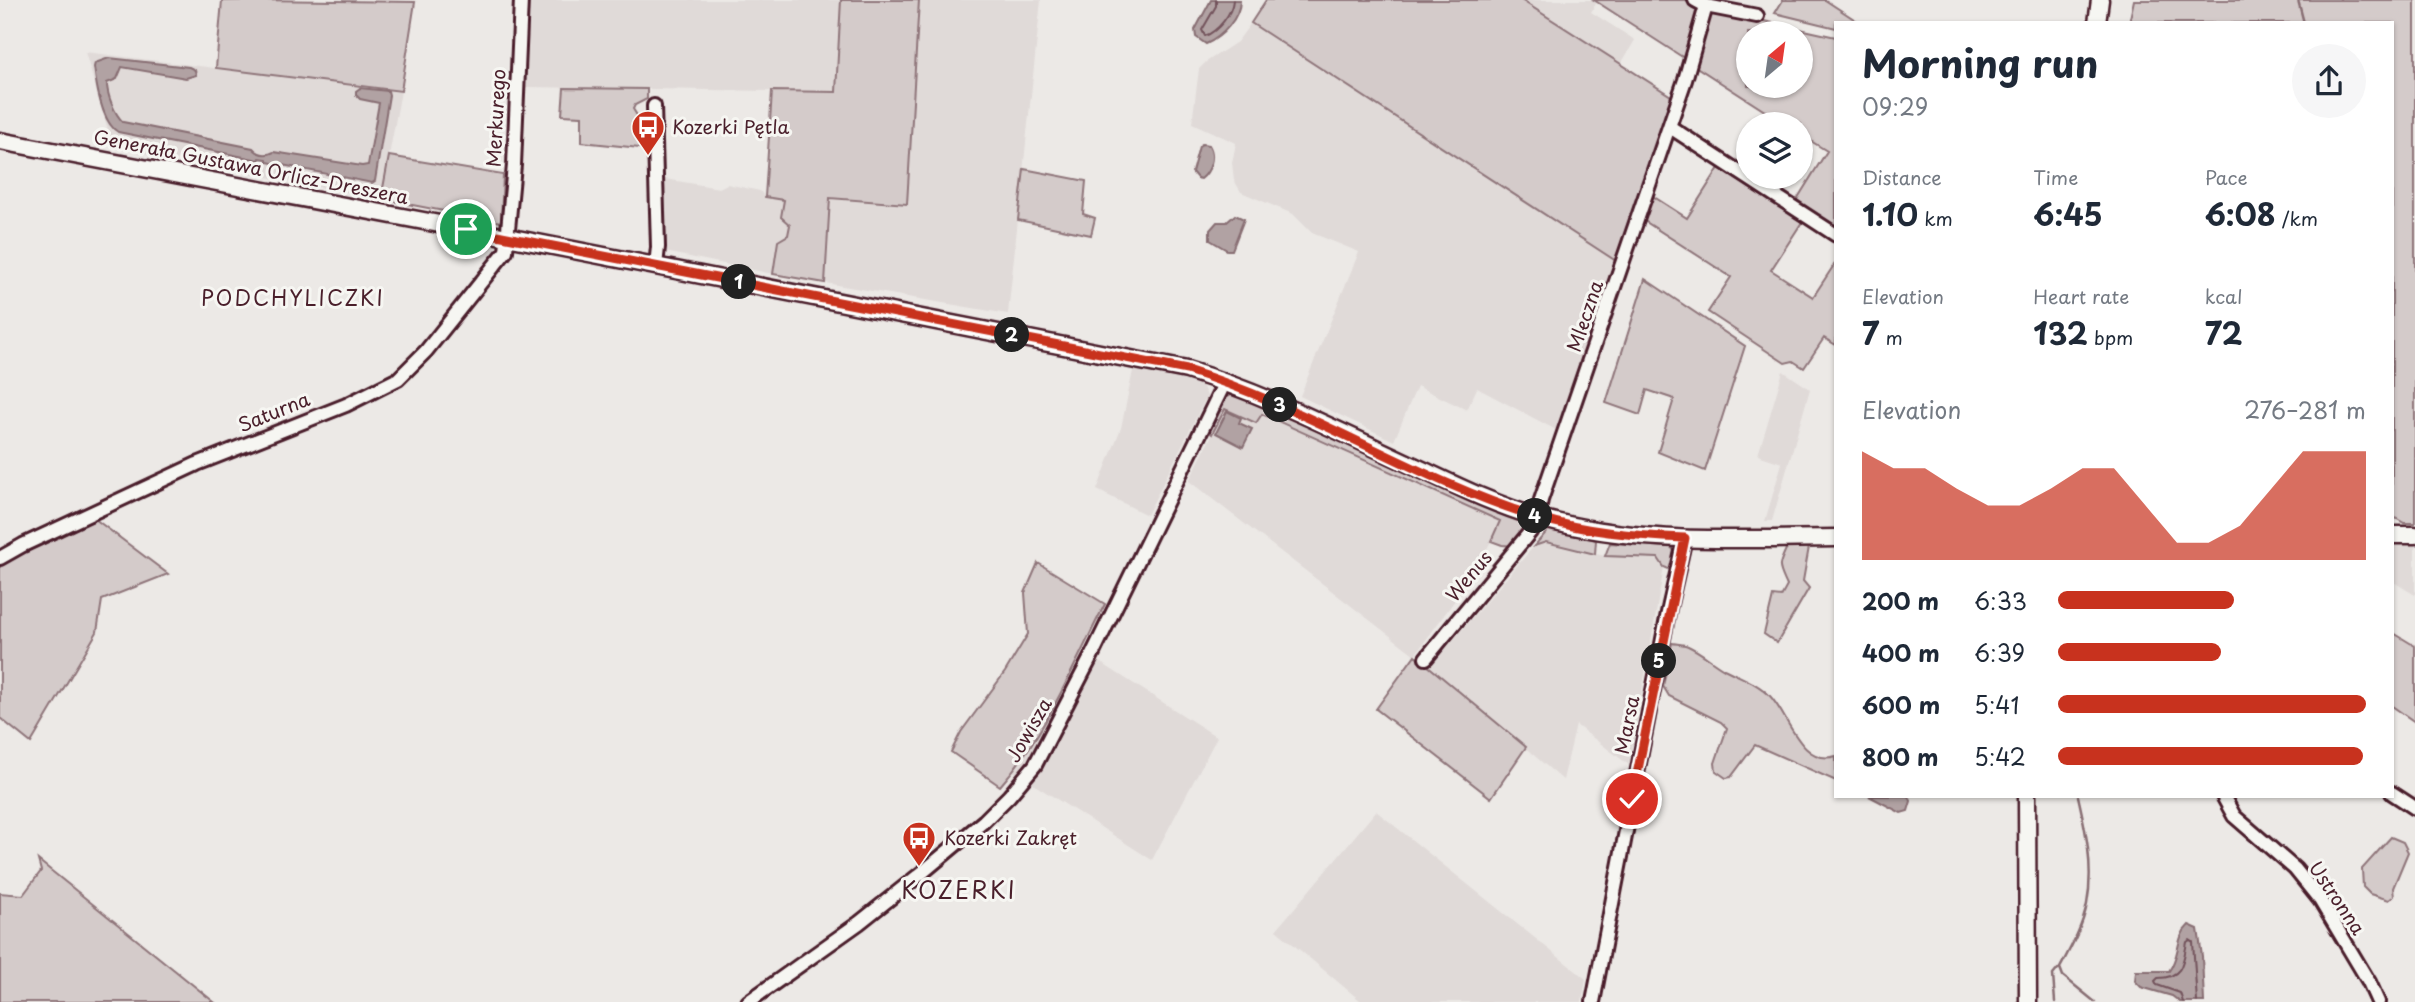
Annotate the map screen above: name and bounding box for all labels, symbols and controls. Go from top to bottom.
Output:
north arrow [1736,21,1813,98]
map controls [1736,21,1813,189]
text: Morning run [1862,34,2098,91]
button: share [2292,44,2366,118]
street label: Merkurego [478,68,512,168]
text: 09:29 [1862,89,1928,124]
bus stop icon: Kozerki Pętla [629,108,667,157]
place label: Kozerki Pętla [672,112,790,140]
button: layers [1736,112,1813,189]
street label: Generała Gustawa Orlicz-Dreszera [91,122,411,210]
text: Distance [1862,163,1942,191]
text: Time [2033,163,2078,191]
text: Pace [2205,163,2248,191]
text: 1.10 [1862,191,1918,236]
text: 6:45 [2033,191,2103,236]
text: 6:08 [2205,191,2276,236]
pin [436,199,496,259]
text: km [1918,204,1953,232]
text: /km [2276,204,2318,232]
icon: arrive [447,210,485,248]
pin: 1 [722,264,756,300]
text: 1 [734,267,743,295]
street label: Mleczna [1559,276,1609,355]
district label: PODCHYLICZKI [201,281,385,313]
text: Elevation [1862,282,1944,310]
text: Heart rate [2033,282,2129,310]
text: kcal [2205,282,2243,310]
text: 7 [1862,310,1879,355]
text: 132 [2033,310,2088,355]
text: 72 [2205,310,2243,355]
pin: 2 [995,318,1030,352]
text: 2 [1005,320,1018,348]
text: m [1879,323,1903,351]
text: bpm [2088,323,2133,351]
street label: Saturna [234,384,314,438]
pin: 3 [1262,388,1298,422]
text: 3 [1273,390,1286,418]
text: Elevation [1862,392,1961,427]
text: 276–281 m [2244,392,2366,427]
pin: 4 [1518,498,1552,534]
text: 4 [1528,501,1541,529]
street label: Wenus [1439,544,1498,607]
text: 200 m [1862,583,1939,618]
text: 6:33 [1974,583,2027,618]
text: 400 m [1862,635,1940,670]
text: 6:39 [1974,635,2025,670]
pin: 5 [1642,644,1676,678]
text: 5 [1652,646,1665,674]
text: 600 m [1862,687,1940,722]
text: 5:41 [1974,687,2020,722]
street label: Jowisza [998,692,1058,767]
street label: Marsa [1607,693,1645,756]
text: 800 m [1862,739,1939,774]
text: 5:42 [1974,739,2026,774]
pin [1602,769,1662,829]
icon: check [1613,780,1651,818]
bus stop icon: Kozerki Zakręt [900,819,938,868]
place label: Kozerki Zakręt [944,823,1077,851]
street label: Ustronna [2303,855,2373,940]
district label: KOZERKI [901,872,1017,907]

